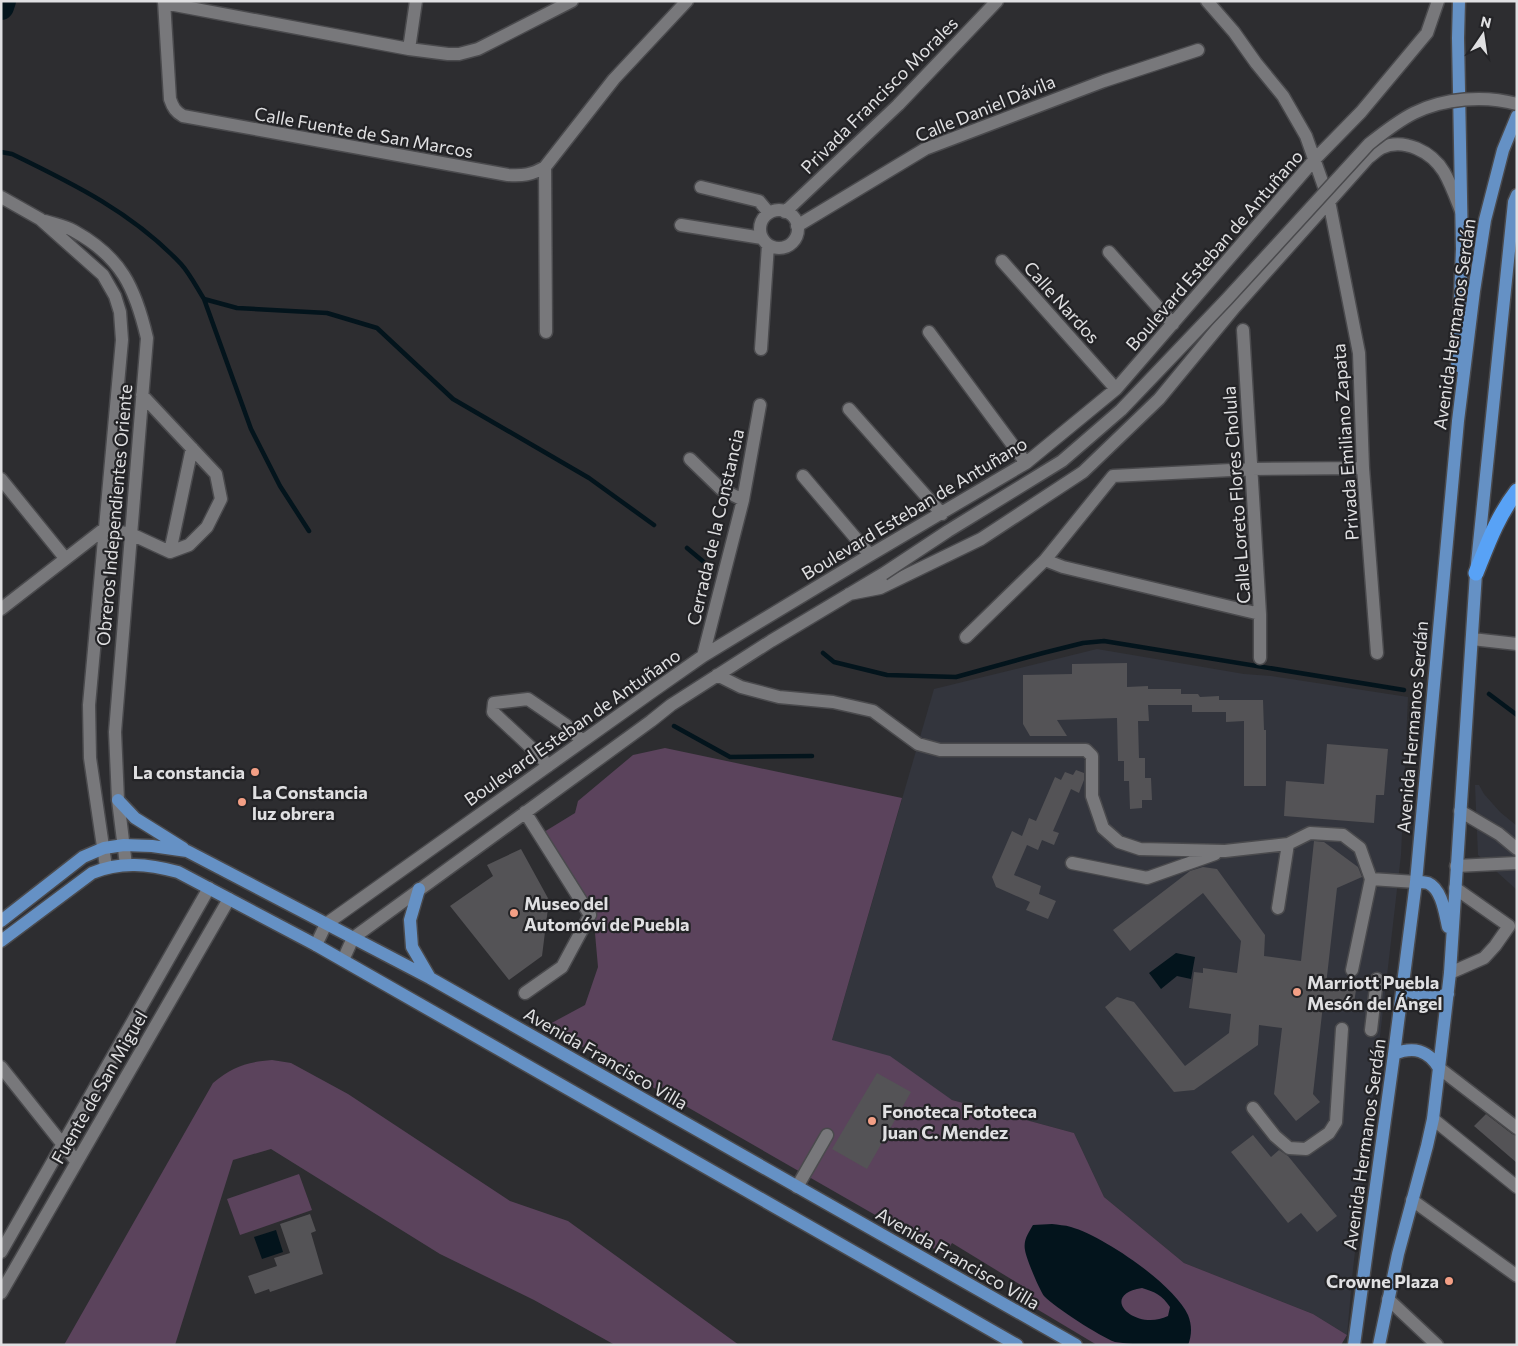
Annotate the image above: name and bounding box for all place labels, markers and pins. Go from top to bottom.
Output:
place label: La constancia [133,761,245,783]
marker: La constancia [249,766,261,778]
place label: La Constancia luz obrera [252,781,368,824]
marker: La Constancia luz obrera [236,796,248,808]
place label: Museo del Automóvi de Puebla [524,892,690,935]
marker: Museo del Automóvi de Puebla [508,907,520,919]
place label: Marriott Puebla Mesón del Ángel [1307,971,1443,1014]
marker: Marriott Puebla Mesón del Ángel [1291,986,1303,998]
place label: Fonoteca Fototeca Juan C. Mendez [882,1100,1037,1143]
marker: Fonoteca Fototeca Juan C. Mendez [866,1115,878,1127]
place label: Crowne Plaza [1326,1270,1439,1292]
marker: Crowne Plaza [1443,1275,1455,1287]

